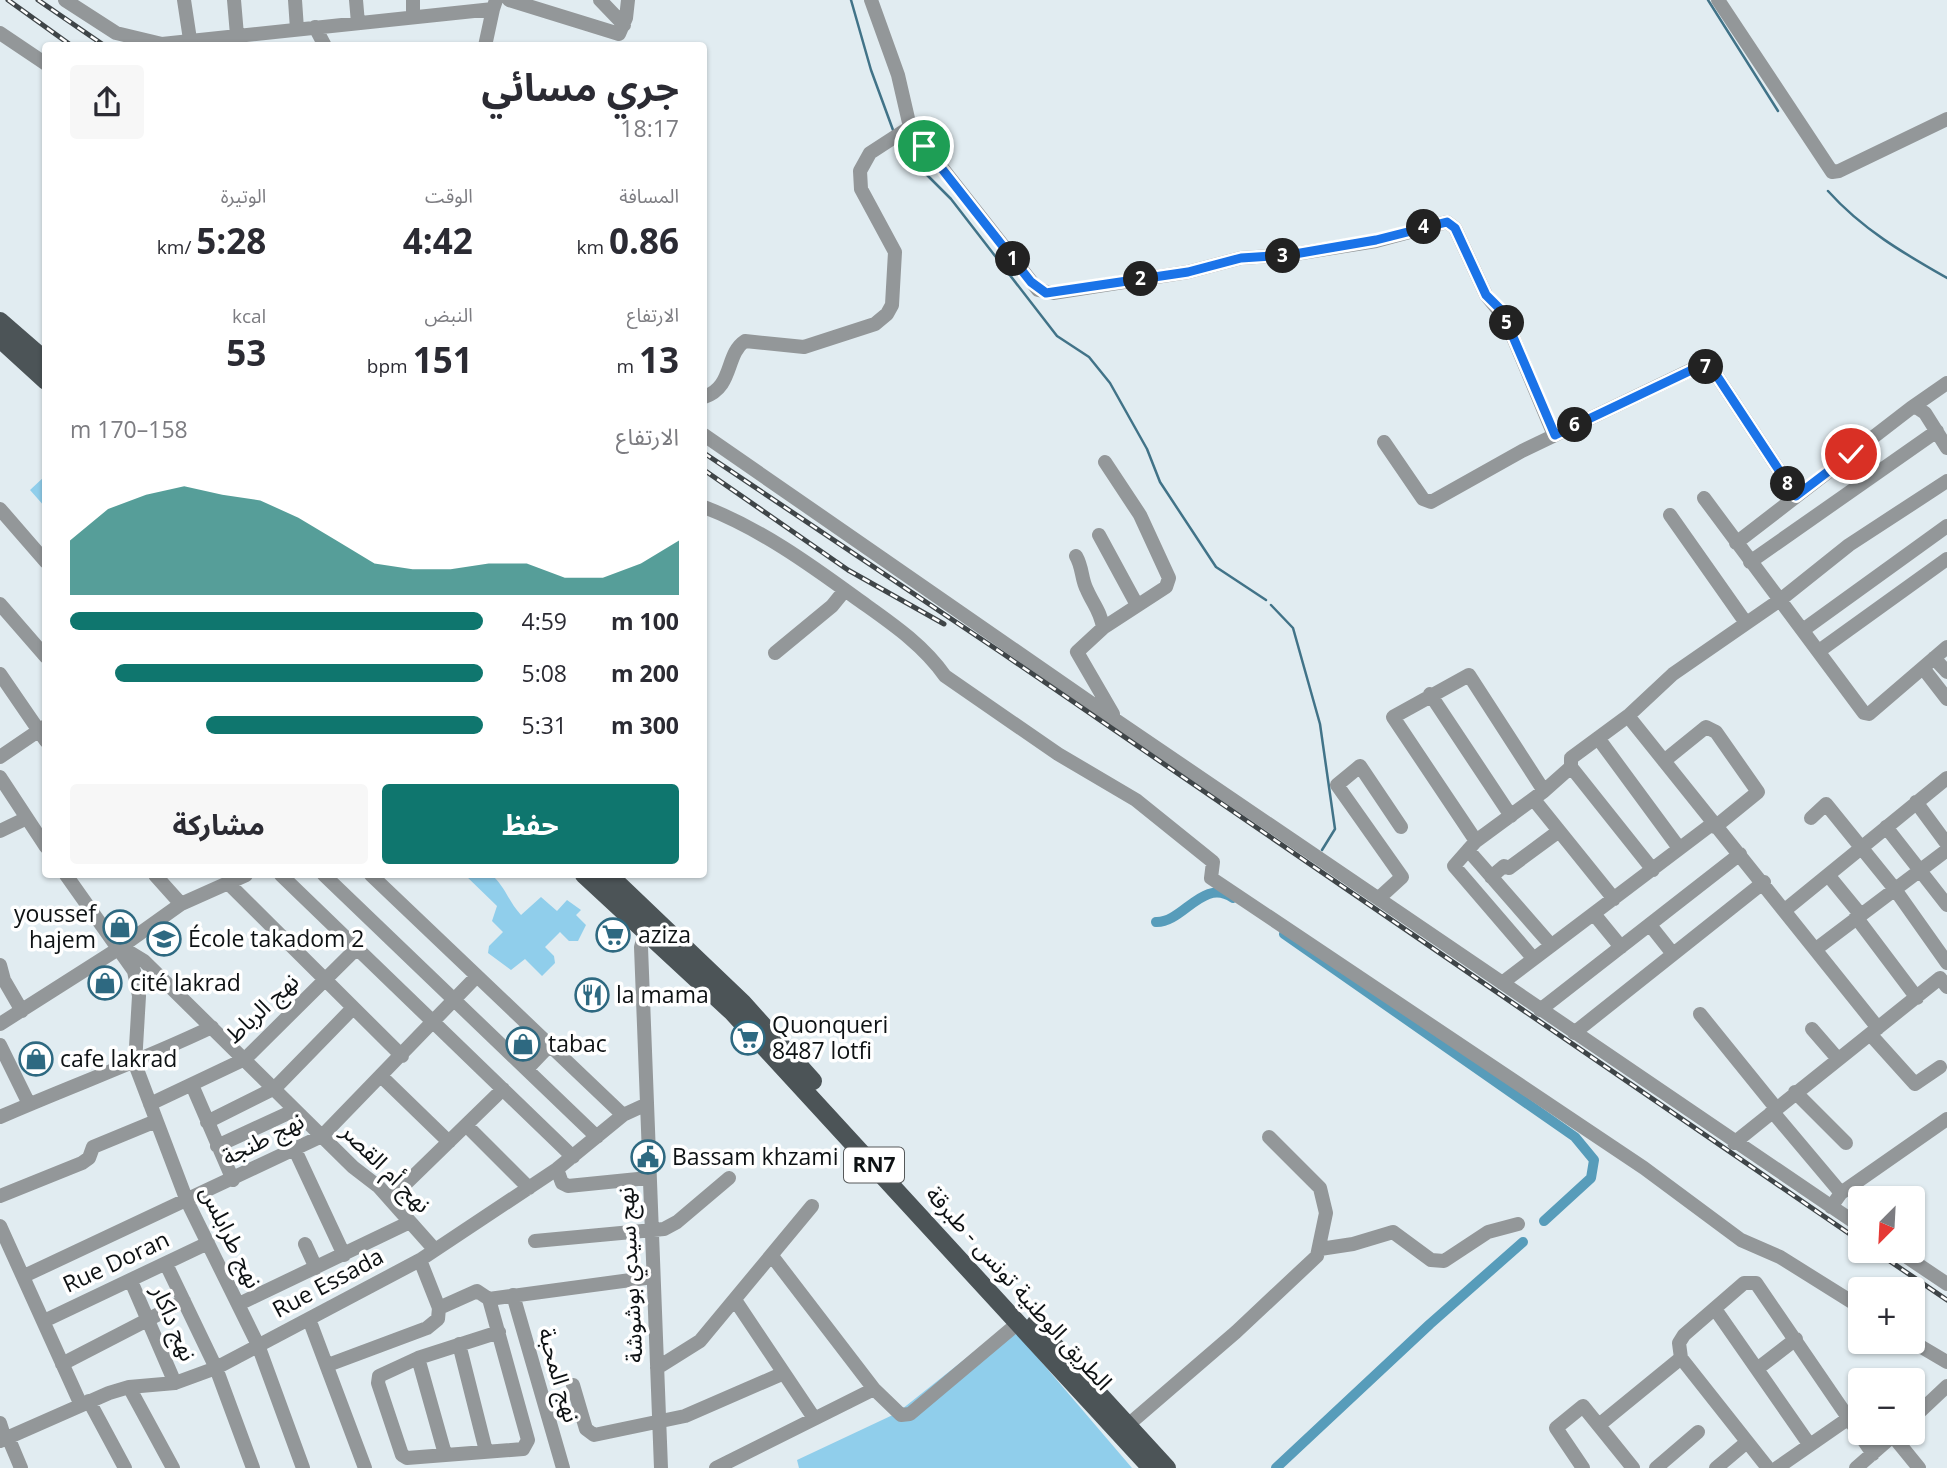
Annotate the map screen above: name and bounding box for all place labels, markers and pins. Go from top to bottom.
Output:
pin [894,116,954,176]
pin: 4 [1406,210,1442,244]
pin: 3 [1266,238,1300,274]
pin: 1 [996,242,1030,276]
pin: 2 [1124,262,1158,296]
pin: 5 [1490,306,1524,340]
pin: 7 [1688,350,1724,384]
pin: 6 [1558,408,1592,442]
pin [1821,424,1881,484]
pin: 8 [1770,466,1806,502]
place label: youssef hajem [14,897,97,955]
shop icon: youssef hajem [101,908,139,946]
supermarket icon: aziza [594,916,632,954]
place label: aziza [638,918,691,950]
school or university icon: École takadom 2 [145,920,183,958]
place label: École takadom 2 [188,922,365,954]
shop icon: cité lakrad [86,964,124,1002]
place label: cité lakrad [130,966,241,998]
restaurant icon: la mama [573,976,611,1014]
place label: la mama [616,978,709,1010]
place label: Quonqueri 8487 lotfi [772,1008,888,1066]
supermarket icon: Quonqueri 8487 lotfi [729,1019,767,1057]
shop icon: tabac [504,1025,542,1063]
place label: tabac [548,1027,607,1059]
shop icon: cafe lakrad [17,1040,55,1078]
place label: cafe lakrad [60,1042,177,1074]
public building icon: Bassam khzami [629,1138,667,1176]
place label: Bassam khzami [672,1140,838,1172]

